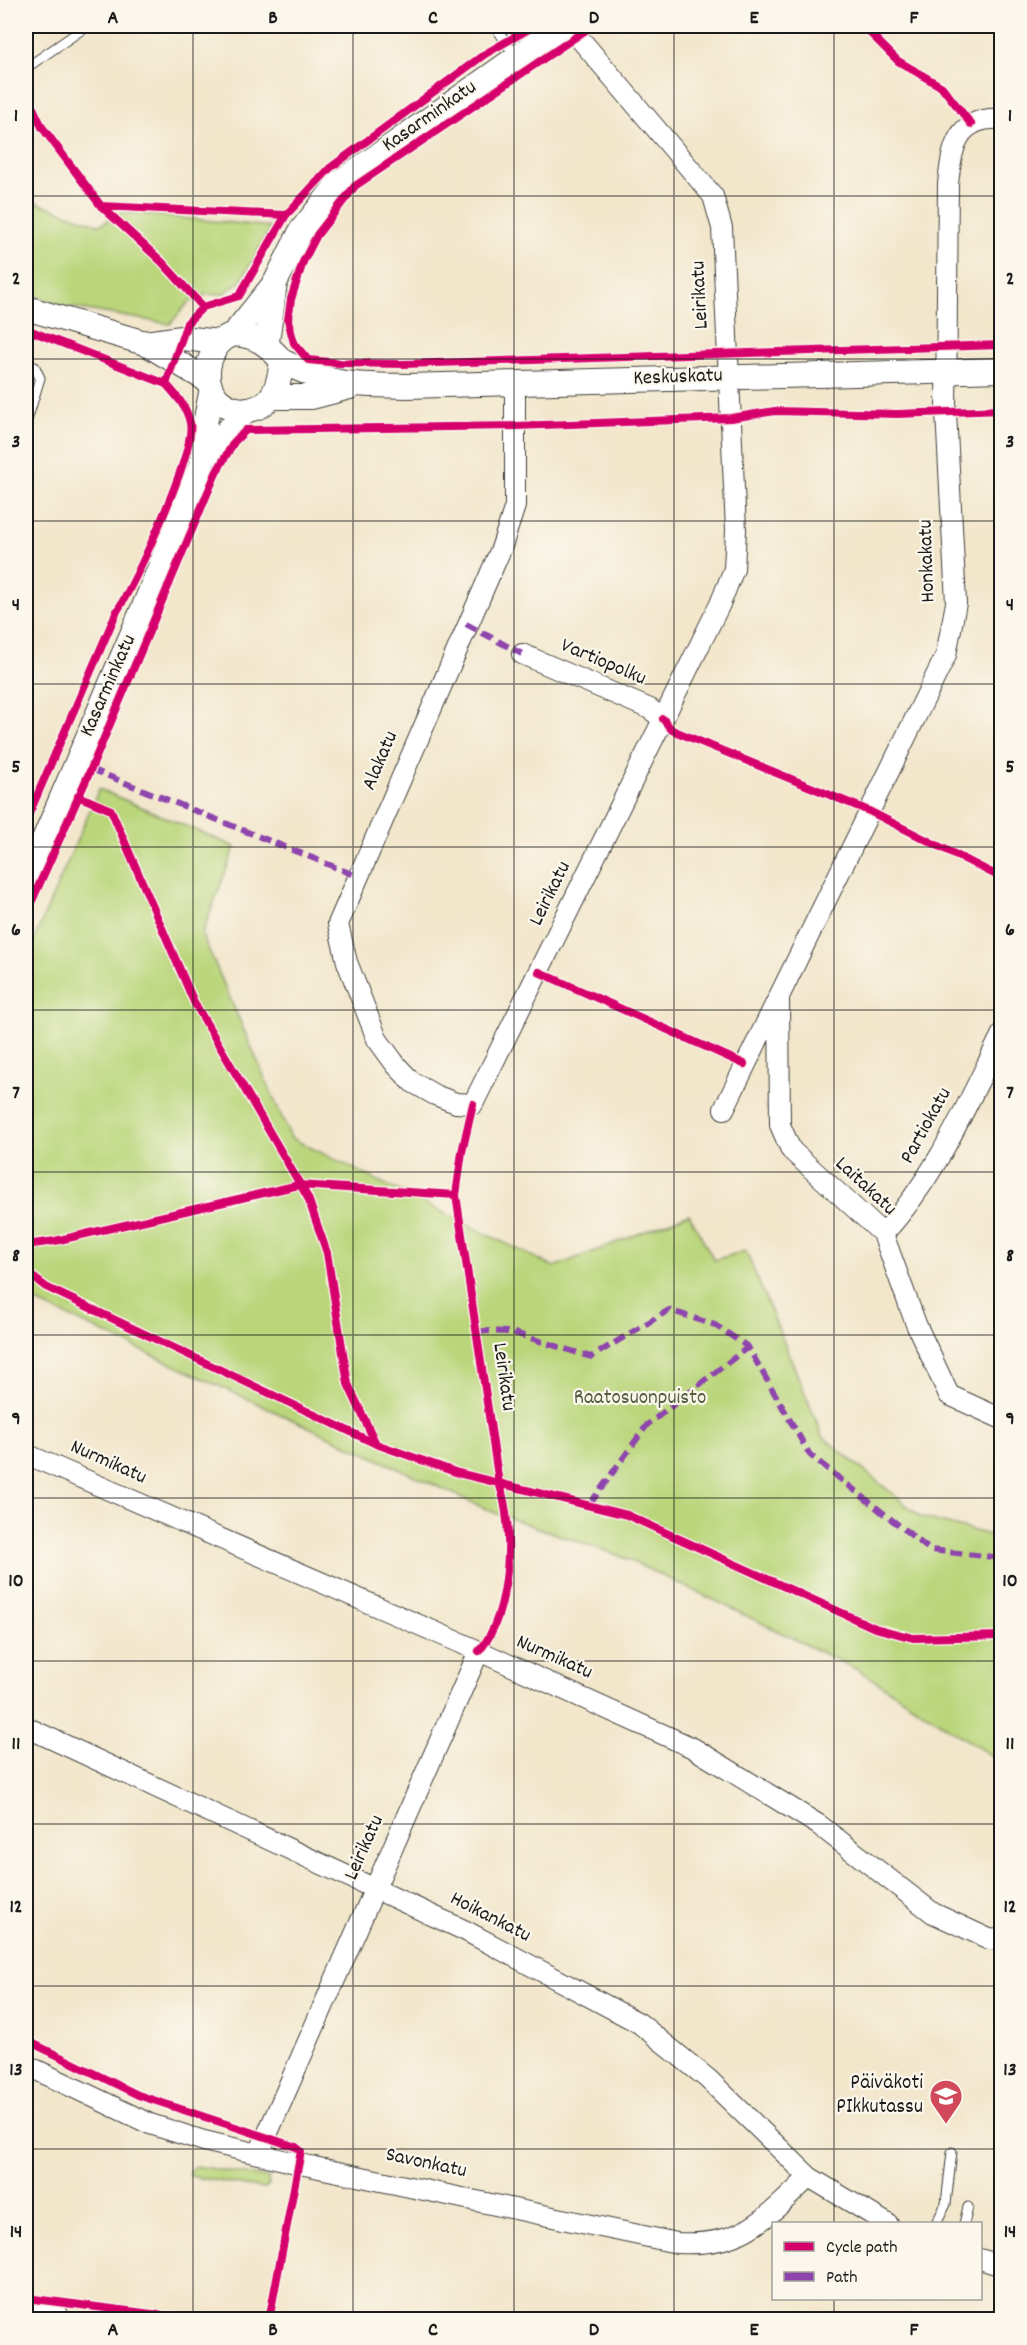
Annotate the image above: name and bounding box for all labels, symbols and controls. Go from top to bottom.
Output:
text: A [108,5,119,33]
text: B [268,5,278,33]
text: C [428,5,438,33]
text: D [589,5,600,33]
text: E [749,5,759,33]
text: F [910,5,920,33]
street label: Kasarminkatu [377,73,483,161]
text: 1 [14,103,18,131]
text: 1 [1008,103,1012,131]
street label: Leirikatu [684,260,718,330]
text: 2 [12,266,20,294]
text: 2 [1006,266,1014,294]
street label: Keskuskatu [633,361,723,395]
text: 3 [12,429,20,457]
text: 3 [1006,429,1014,457]
street label: Honkakatu [912,519,944,603]
text: 4 [12,592,20,620]
text: 4 [1006,592,1014,620]
street label: Kasarminkatu [73,630,145,742]
street label: Vartiopolku [556,632,650,694]
street label: Alakatu [355,727,407,795]
text: 5 [11,754,21,782]
text: 5 [1005,754,1015,782]
street label: Leirikatu [522,857,580,931]
text: 6 [11,917,21,945]
text: 6 [1005,917,1015,945]
text: 7 [12,1080,20,1108]
text: 7 [1006,1080,1014,1108]
street label: Partiokatu [894,1082,960,1170]
street label: Laitakatu [827,1150,903,1224]
text: 8 [12,1243,20,1271]
text: 8 [1006,1243,1014,1271]
street label: Leirikatu [483,1341,523,1413]
park label: Raatosuonpuisto [574,1384,706,1414]
text: 9 [11,1406,21,1434]
text: 9 [1005,1406,1015,1434]
street label: Nurmikatu [65,1433,151,1493]
text: 10 [8,1568,24,1596]
text: 10 [1002,1568,1018,1596]
street label: Nurmikatu [511,1628,597,1688]
text: 11 [12,1731,20,1759]
text: 11 [1006,1731,1014,1759]
street label: Leirikatu [337,1811,393,1885]
street label: Hoikankatu [444,1885,536,1951]
text: 12 [9,1894,23,1922]
text: 12 [1003,1894,1017,1922]
text: 13 [9,2057,23,2085]
text: 13 [1003,2057,1017,2085]
place label: Päiväkoti PIkkutassu [836,2069,923,2123]
school or university icon: Päiväkoti PIkkutassu [928,2078,964,2125]
street label: Savonkatu [383,2141,469,2187]
text: 14 [10,2219,22,2247]
text: 14 [1004,2219,1016,2247]
legend [772,2222,982,2300]
text: Cycle path [826,2236,897,2261]
text: Path [826,2266,858,2291]
text: A [108,2317,119,2345]
text: B [268,2317,278,2345]
text: C [428,2317,438,2345]
text: D [589,2317,600,2345]
text: E [749,2317,759,2345]
text: F [910,2317,920,2345]

